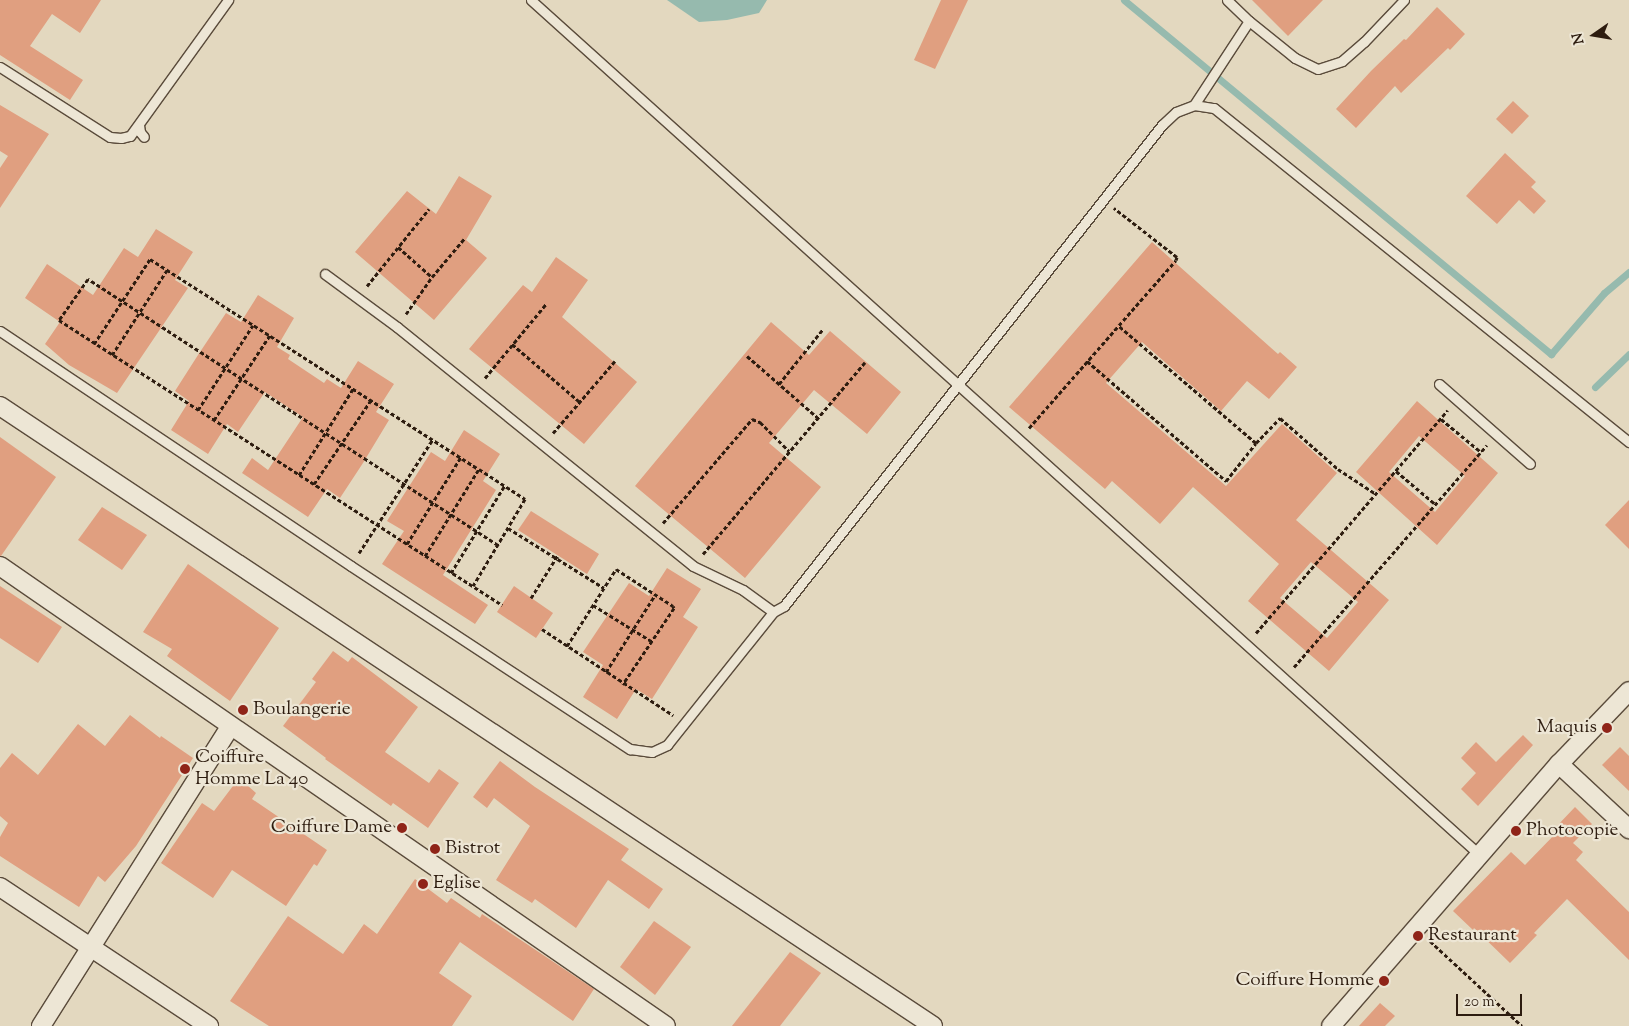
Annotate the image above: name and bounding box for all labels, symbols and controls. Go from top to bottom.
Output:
north arrow [1569,10,1619,60]
text: N [1568,31,1590,46]
place label: Boulangerie [253,699,351,721]
marker: Boulangerie [237,704,249,716]
place label: Maquis [1537,717,1597,739]
marker: Maquis [1601,722,1613,734]
place label: Coiffure Homme La 40 [195,747,308,791]
marker: Coiffure Homme La 40 [179,763,191,775]
place label: Coiffure Dame [271,817,392,839]
place label: Photocopie [1526,820,1618,842]
marker: Coiffure Dame [396,822,408,834]
marker: Photocopie [1510,825,1522,837]
place label: Bistrot [445,838,500,860]
marker: Bistrot [429,843,441,855]
place label: Eglise [433,873,481,895]
marker: Eglise [417,878,429,890]
place label: Restaurant [1428,925,1517,947]
marker: Restaurant [1412,930,1424,942]
place label: Coiffure Homme [1235,970,1374,992]
marker: Coiffure Homme [1378,975,1390,987]
scale bar [1459,984,1525,1016]
text: 20 m [1464,992,1495,1013]

